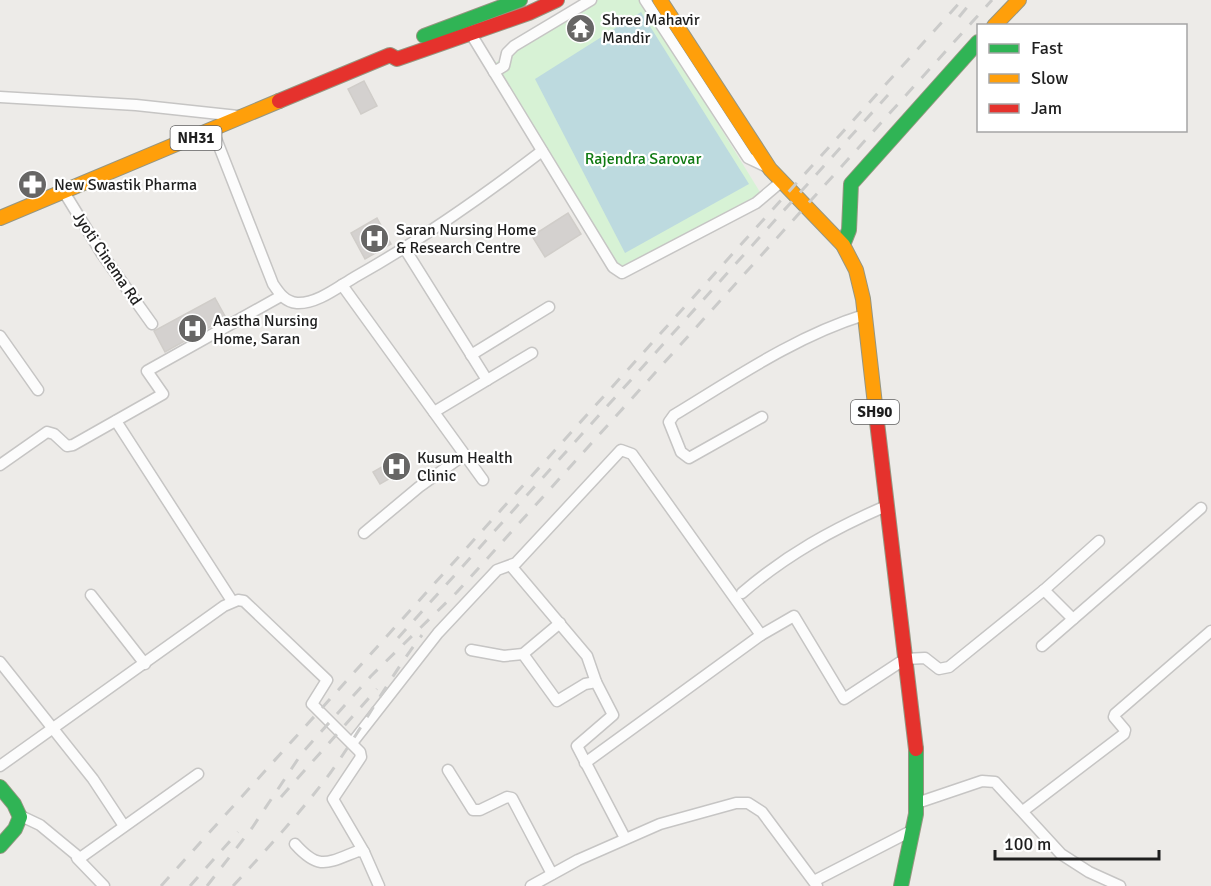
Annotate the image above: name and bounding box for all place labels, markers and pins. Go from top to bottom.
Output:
place label: Shree Mahavir Mandir [602,10,700,48]
temple icon: Shree Mahavir Mandir [565,12,597,44]
pharmacy icon: New Swastik Pharma [17,168,49,200]
place label: New Swastik Pharma [54,175,197,195]
place label: Saran Nursing Home & Research Centre [396,220,537,258]
hospital icon: Saran Nursing Home & Research Centre [359,222,391,254]
place label: Aastha Nursing Home, Saran [213,311,318,349]
hospital icon: Aastha Nursing Home, Saran [176,313,208,345]
place label: Kusum Health Clinic [417,448,513,486]
hospital icon: Kusum Health Clinic [380,450,412,482]

